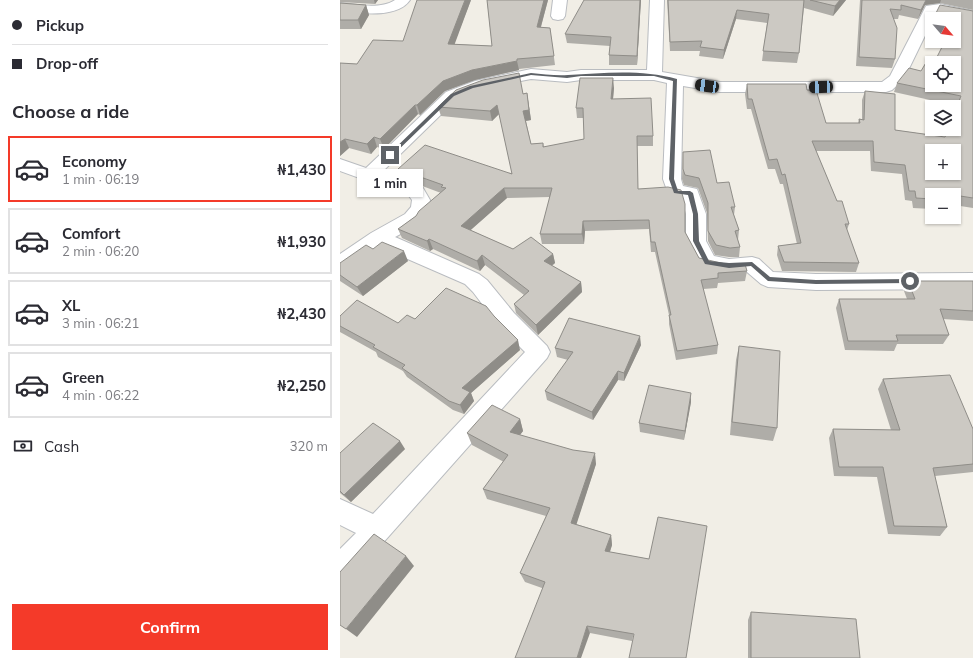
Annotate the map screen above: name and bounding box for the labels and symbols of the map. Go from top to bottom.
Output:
north arrow [925,12,961,48]
car [694,78,720,94]
car [809,81,833,93]
route end [381,146,399,164]
callout: 1 min [357,169,423,197]
route start [901,272,919,290]

